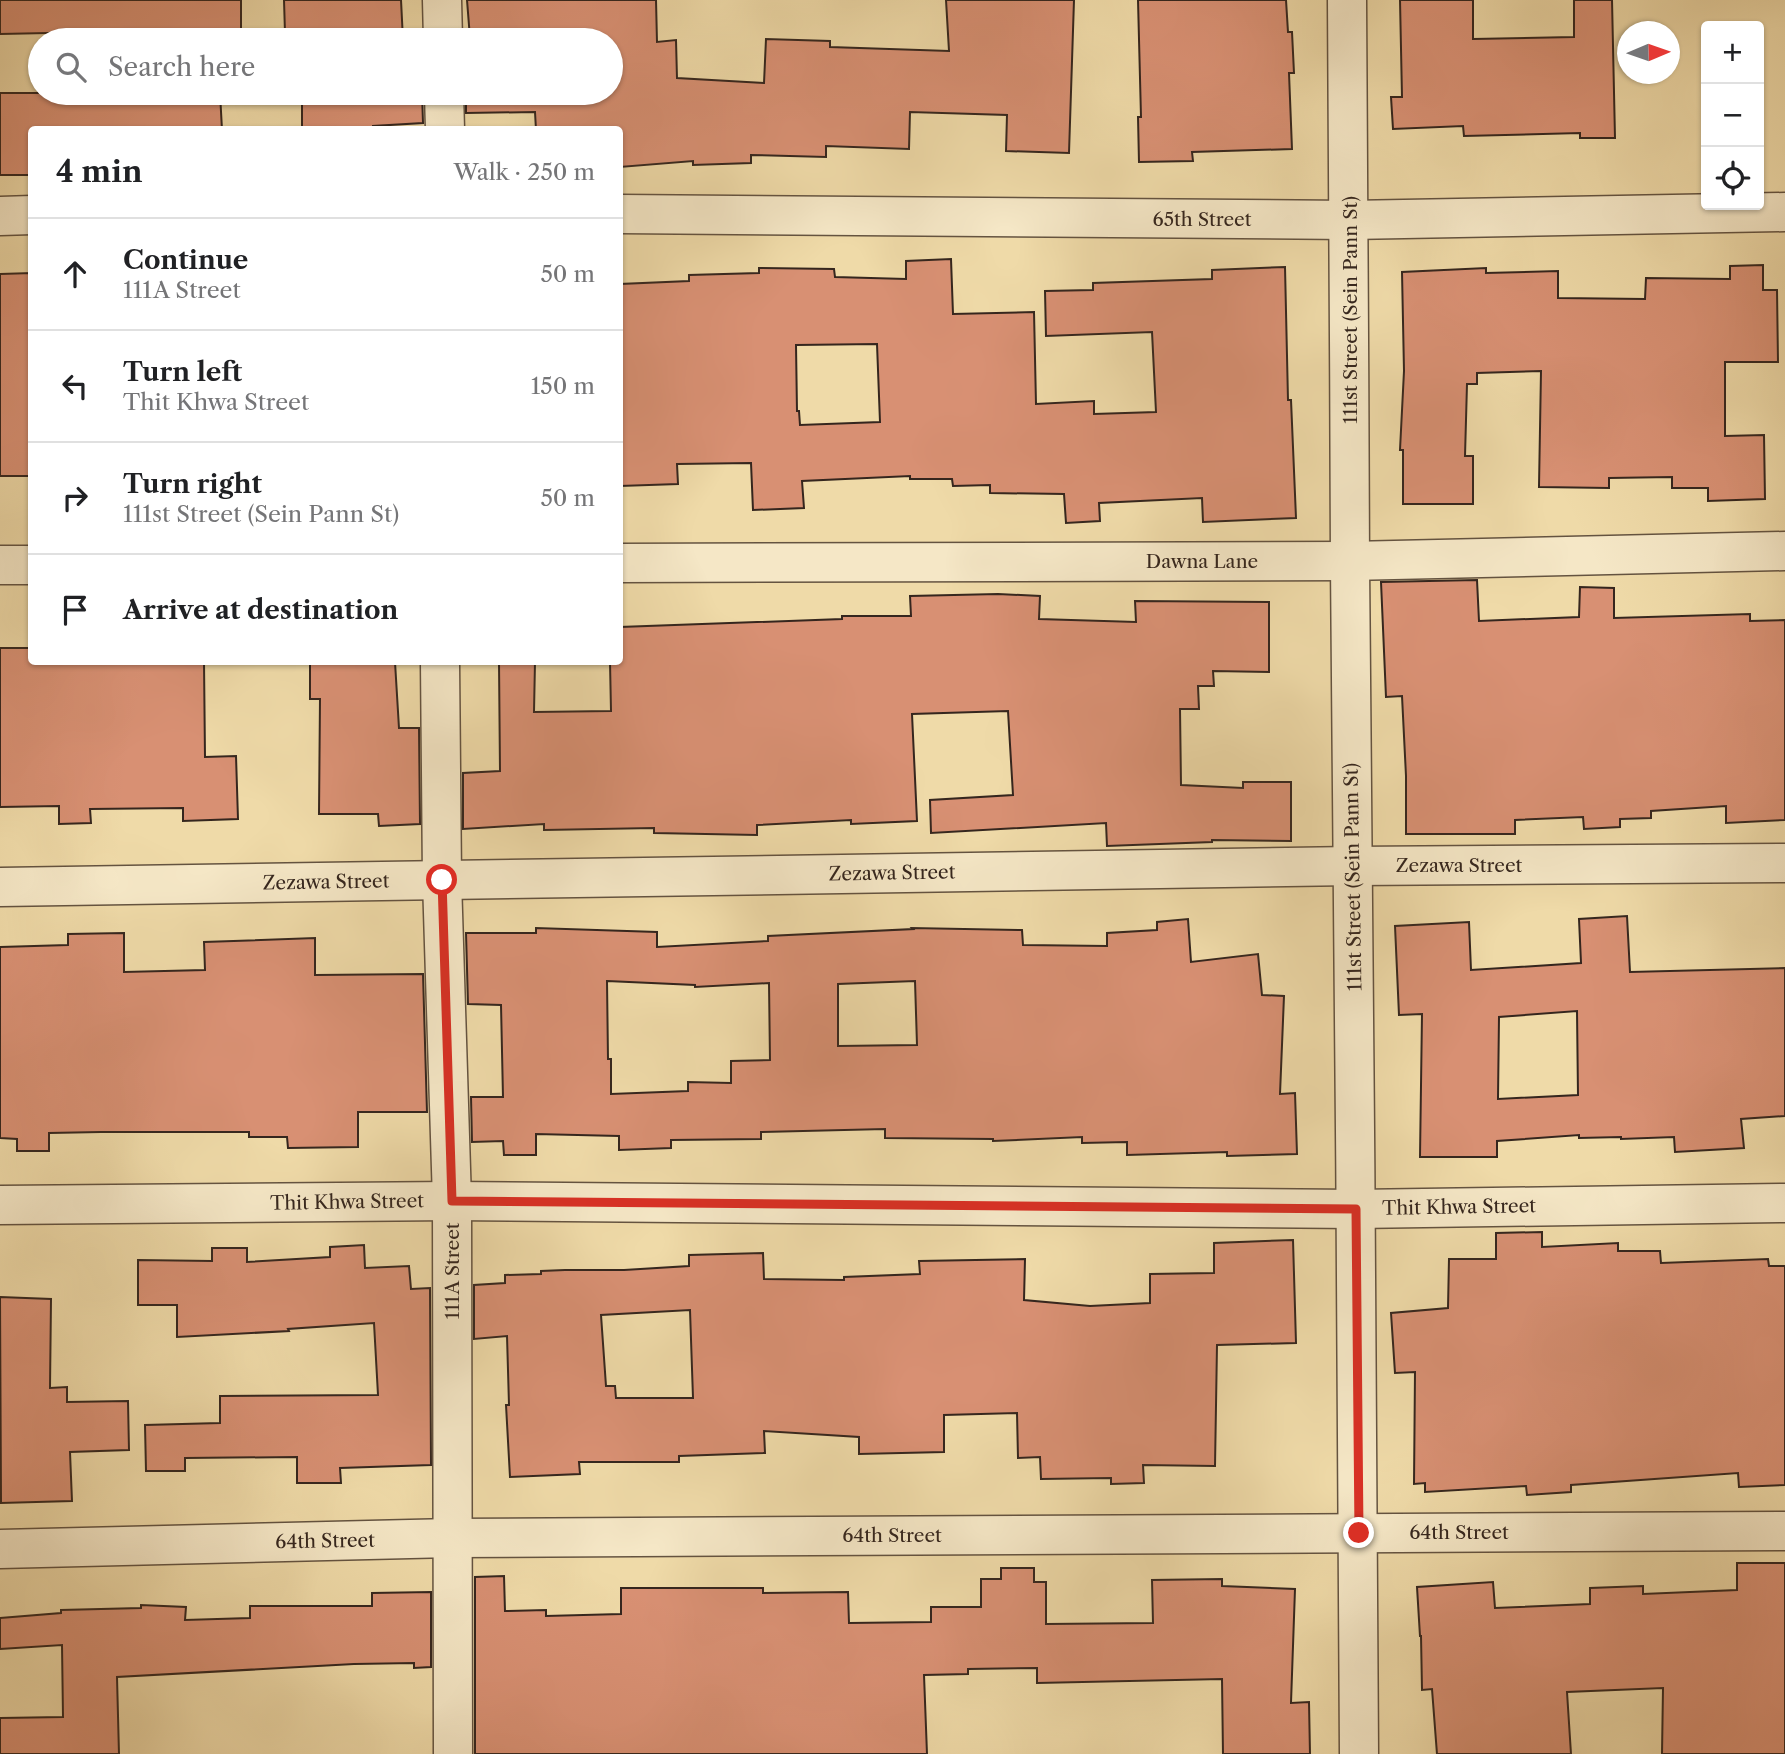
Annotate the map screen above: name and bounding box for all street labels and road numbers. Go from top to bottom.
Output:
street label: 111st Street (Sein Pann St) [1339,196,1362,424]
street label: 65th Street [1153,208,1252,231]
street label: Dawna Lane [1146,550,1258,573]
street label: 111st Street (Sein Pann St) [1340,763,1366,991]
street label: Zezawa Street [1396,854,1523,877]
street label: Zezawa Street [828,860,956,886]
street label: Zezawa Street [262,869,390,895]
street label: Thit Khwa Street [270,1189,424,1215]
street label: Thit Khwa Street [1382,1194,1536,1220]
street label: 111A Street [441,1222,464,1320]
street label: 64th Street [1409,1521,1509,1544]
street label: 64th Street [842,1524,942,1547]
street label: 64th Street [275,1529,375,1553]

